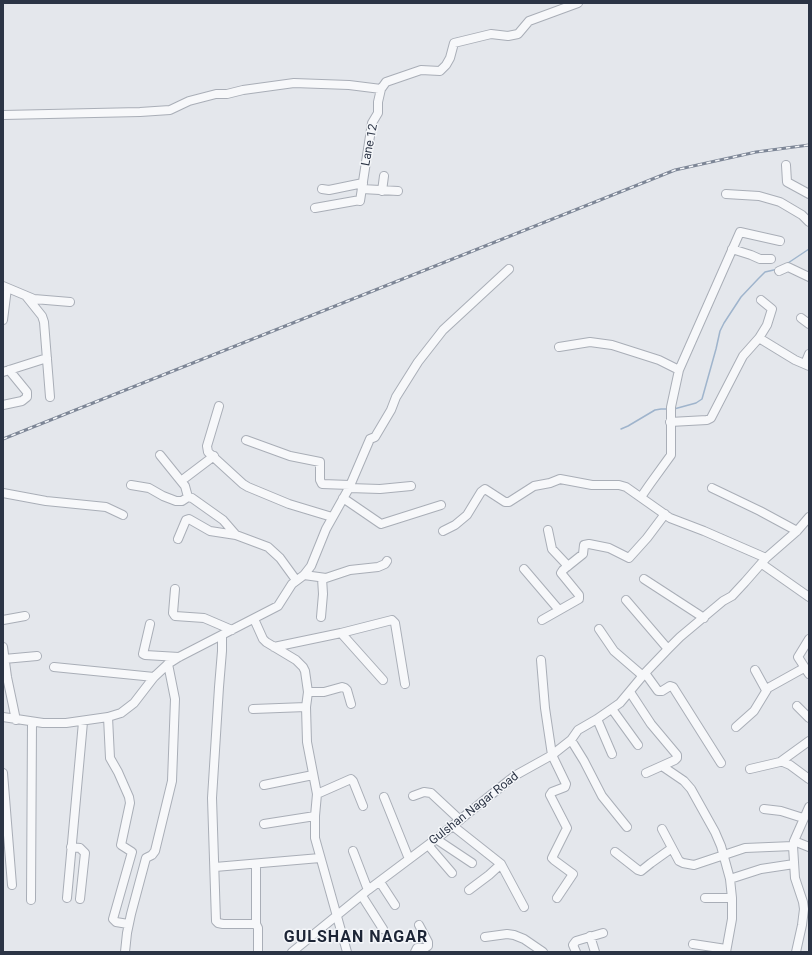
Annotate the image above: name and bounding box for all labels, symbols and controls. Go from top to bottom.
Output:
street label: Lane 12 [359,123,381,167]
street label: Gulshan Nagar Road [426,770,522,848]
district label: GULSHAN NAGAR [284,928,428,948]

